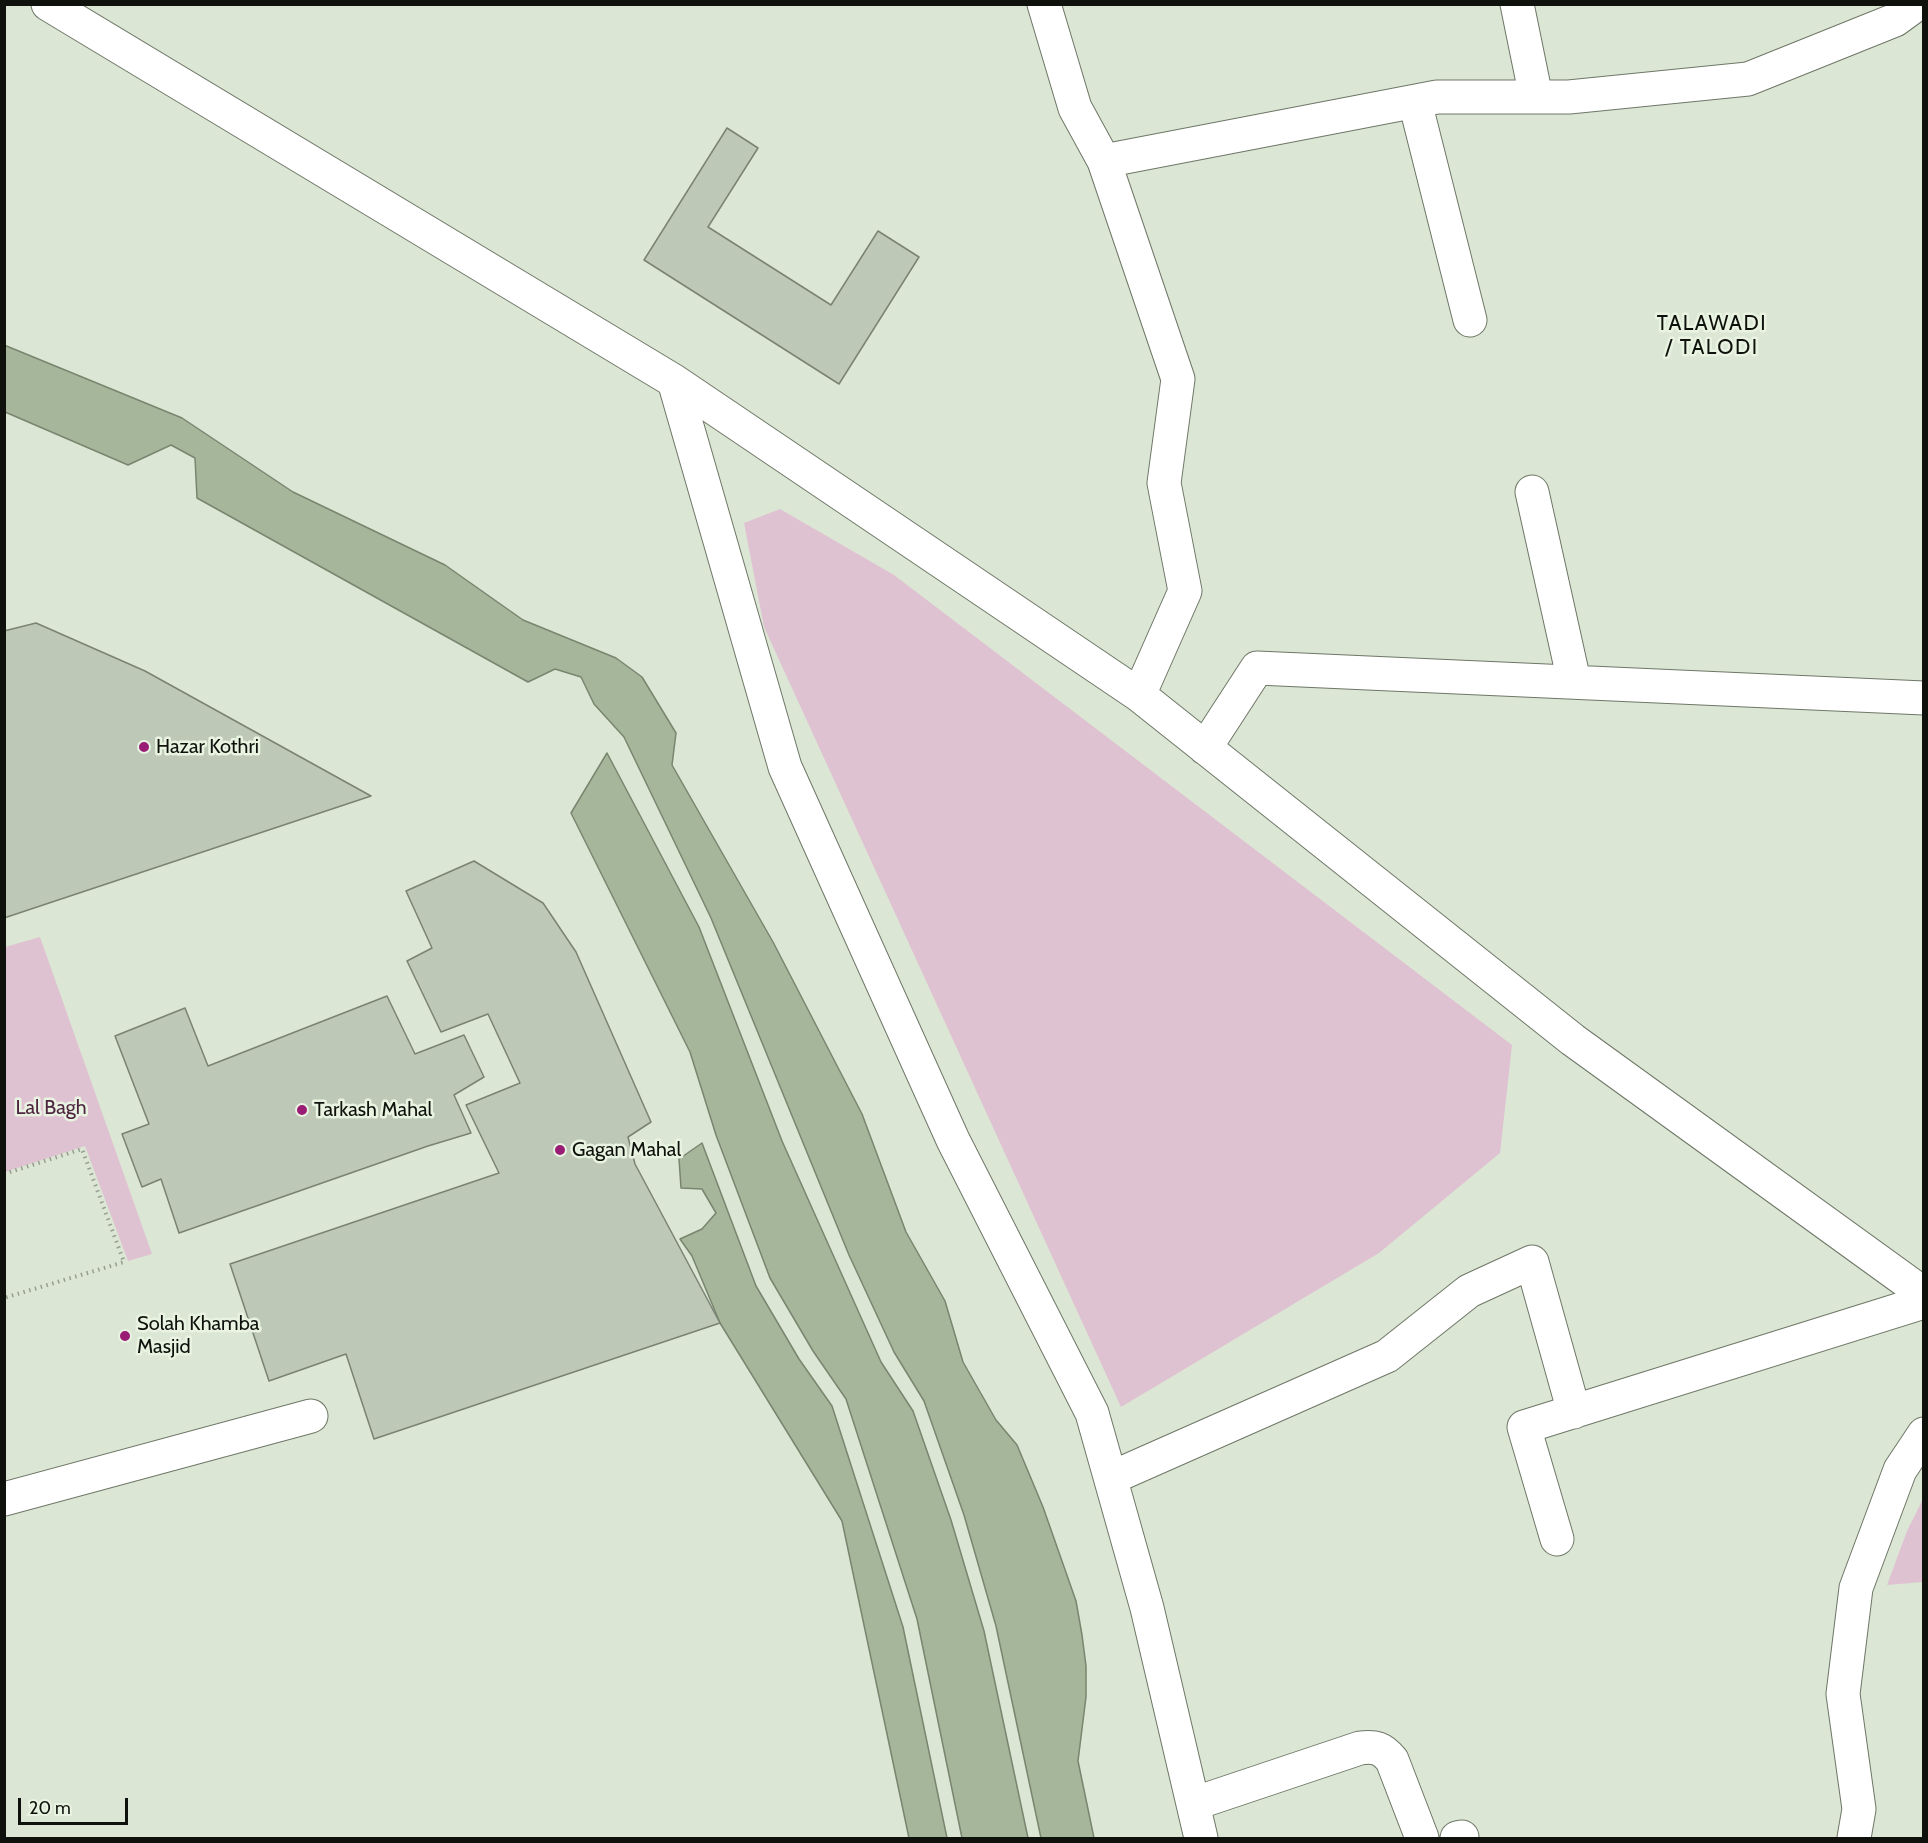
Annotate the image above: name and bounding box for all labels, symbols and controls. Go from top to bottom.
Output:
district label: TALAWADI / TALODI [1657,311,1767,361]
place label: Hazar Kothri [156,735,259,759]
marker: Hazar Kothri [137,740,151,754]
park label: Lal Bagh [15,1096,87,1120]
place label: Tarkash Mahal [314,1098,432,1122]
marker: Tarkash Mahal [295,1103,309,1117]
place label: Gagan Mahal [572,1138,681,1162]
marker: Gagan Mahal [553,1143,567,1157]
place label: Solah Khamba Masjid [137,1312,259,1359]
marker: Solah Khamba Masjid [118,1329,132,1343]
scale bar [21,1786,130,1824]
text: 20 m [29,1797,71,1819]

